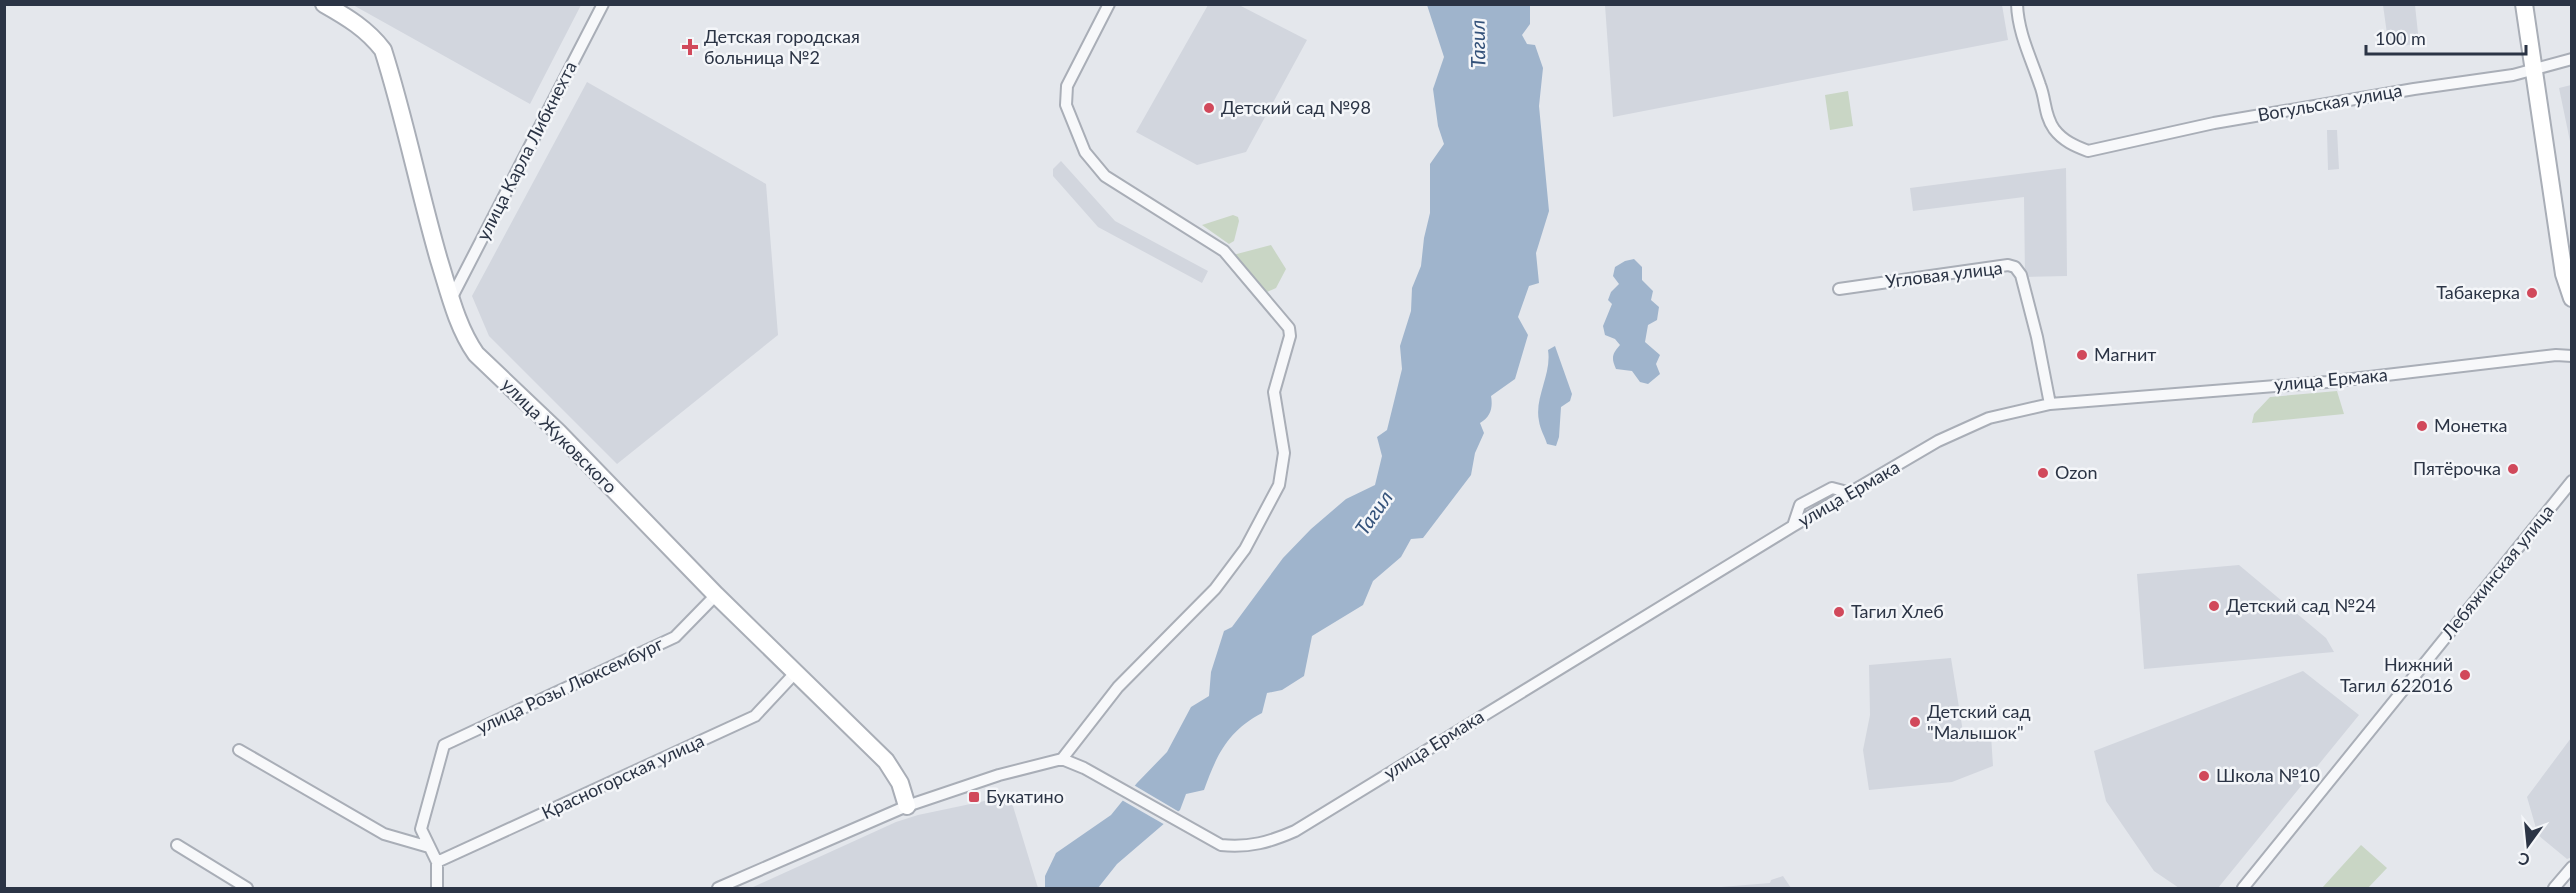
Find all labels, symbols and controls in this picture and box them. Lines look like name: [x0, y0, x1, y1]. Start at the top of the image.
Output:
scale bar: [2366, 18, 2526, 56]
water label: Тагил: [1465, 20, 1489, 68]
place label: Детская городская больница №2: [704, 25, 860, 68]
text: 100 m: [2375, 27, 2426, 49]
marker: Детская городская больница №2: [681, 38, 699, 56]
street label: улица Карла Либкнехта: [471, 57, 581, 244]
street label: Вогульская улица: [2256, 78, 2404, 126]
place label: Детский сад №98: [1221, 96, 1371, 118]
marker: Детский сад №98: [1202, 101, 1216, 115]
street label: Угловая улица: [1884, 256, 2004, 292]
place label: Табакерка: [2436, 281, 2520, 303]
marker: Табакерка: [2525, 286, 2539, 300]
place label: Магнит: [2094, 343, 2156, 365]
marker: Магнит: [2075, 348, 2089, 362]
street label: улица Ермака: [2273, 363, 2389, 395]
street label: улица Жуковского: [498, 373, 622, 497]
place label: Монетка: [2434, 414, 2508, 436]
marker: Монетка: [2415, 419, 2429, 433]
street label: улица Ермака: [1794, 455, 1903, 531]
place label: Пятёрочка: [2413, 457, 2501, 479]
place label: Ozon: [2055, 461, 2097, 483]
marker: Пятёрочка: [2506, 462, 2520, 476]
marker: Ozon: [2036, 466, 2050, 480]
water label: Тагил: [1349, 486, 1397, 539]
street label: Лебяжинская улица: [2436, 500, 2558, 643]
place label: Детский сад №24: [2226, 594, 2376, 616]
marker: Детский сад №24: [2207, 599, 2221, 613]
place label: Тагил Хлеб: [1851, 600, 1944, 622]
marker: Тагил Хлеб: [1832, 605, 1846, 619]
street label: улица Розы Люксембург: [473, 632, 667, 738]
place label: Нижний Тагил 622016: [2340, 653, 2453, 696]
marker: Нижний Тагил 622016: [2458, 668, 2472, 682]
place label: Детский сад "Малышок": [1927, 700, 2031, 743]
street label: улица Ермака: [1379, 705, 1488, 784]
marker: Детский сад "Малышок": [1908, 715, 1922, 729]
street label: Красногорская улица: [538, 729, 707, 823]
place label: Школа №10: [2216, 764, 2320, 786]
marker: Школа №10: [2197, 769, 2211, 783]
place label: Букатино: [986, 785, 1064, 807]
marker: Букатино: [967, 790, 981, 804]
north arrow: [2498, 815, 2558, 875]
text: С: [2516, 849, 2532, 871]

